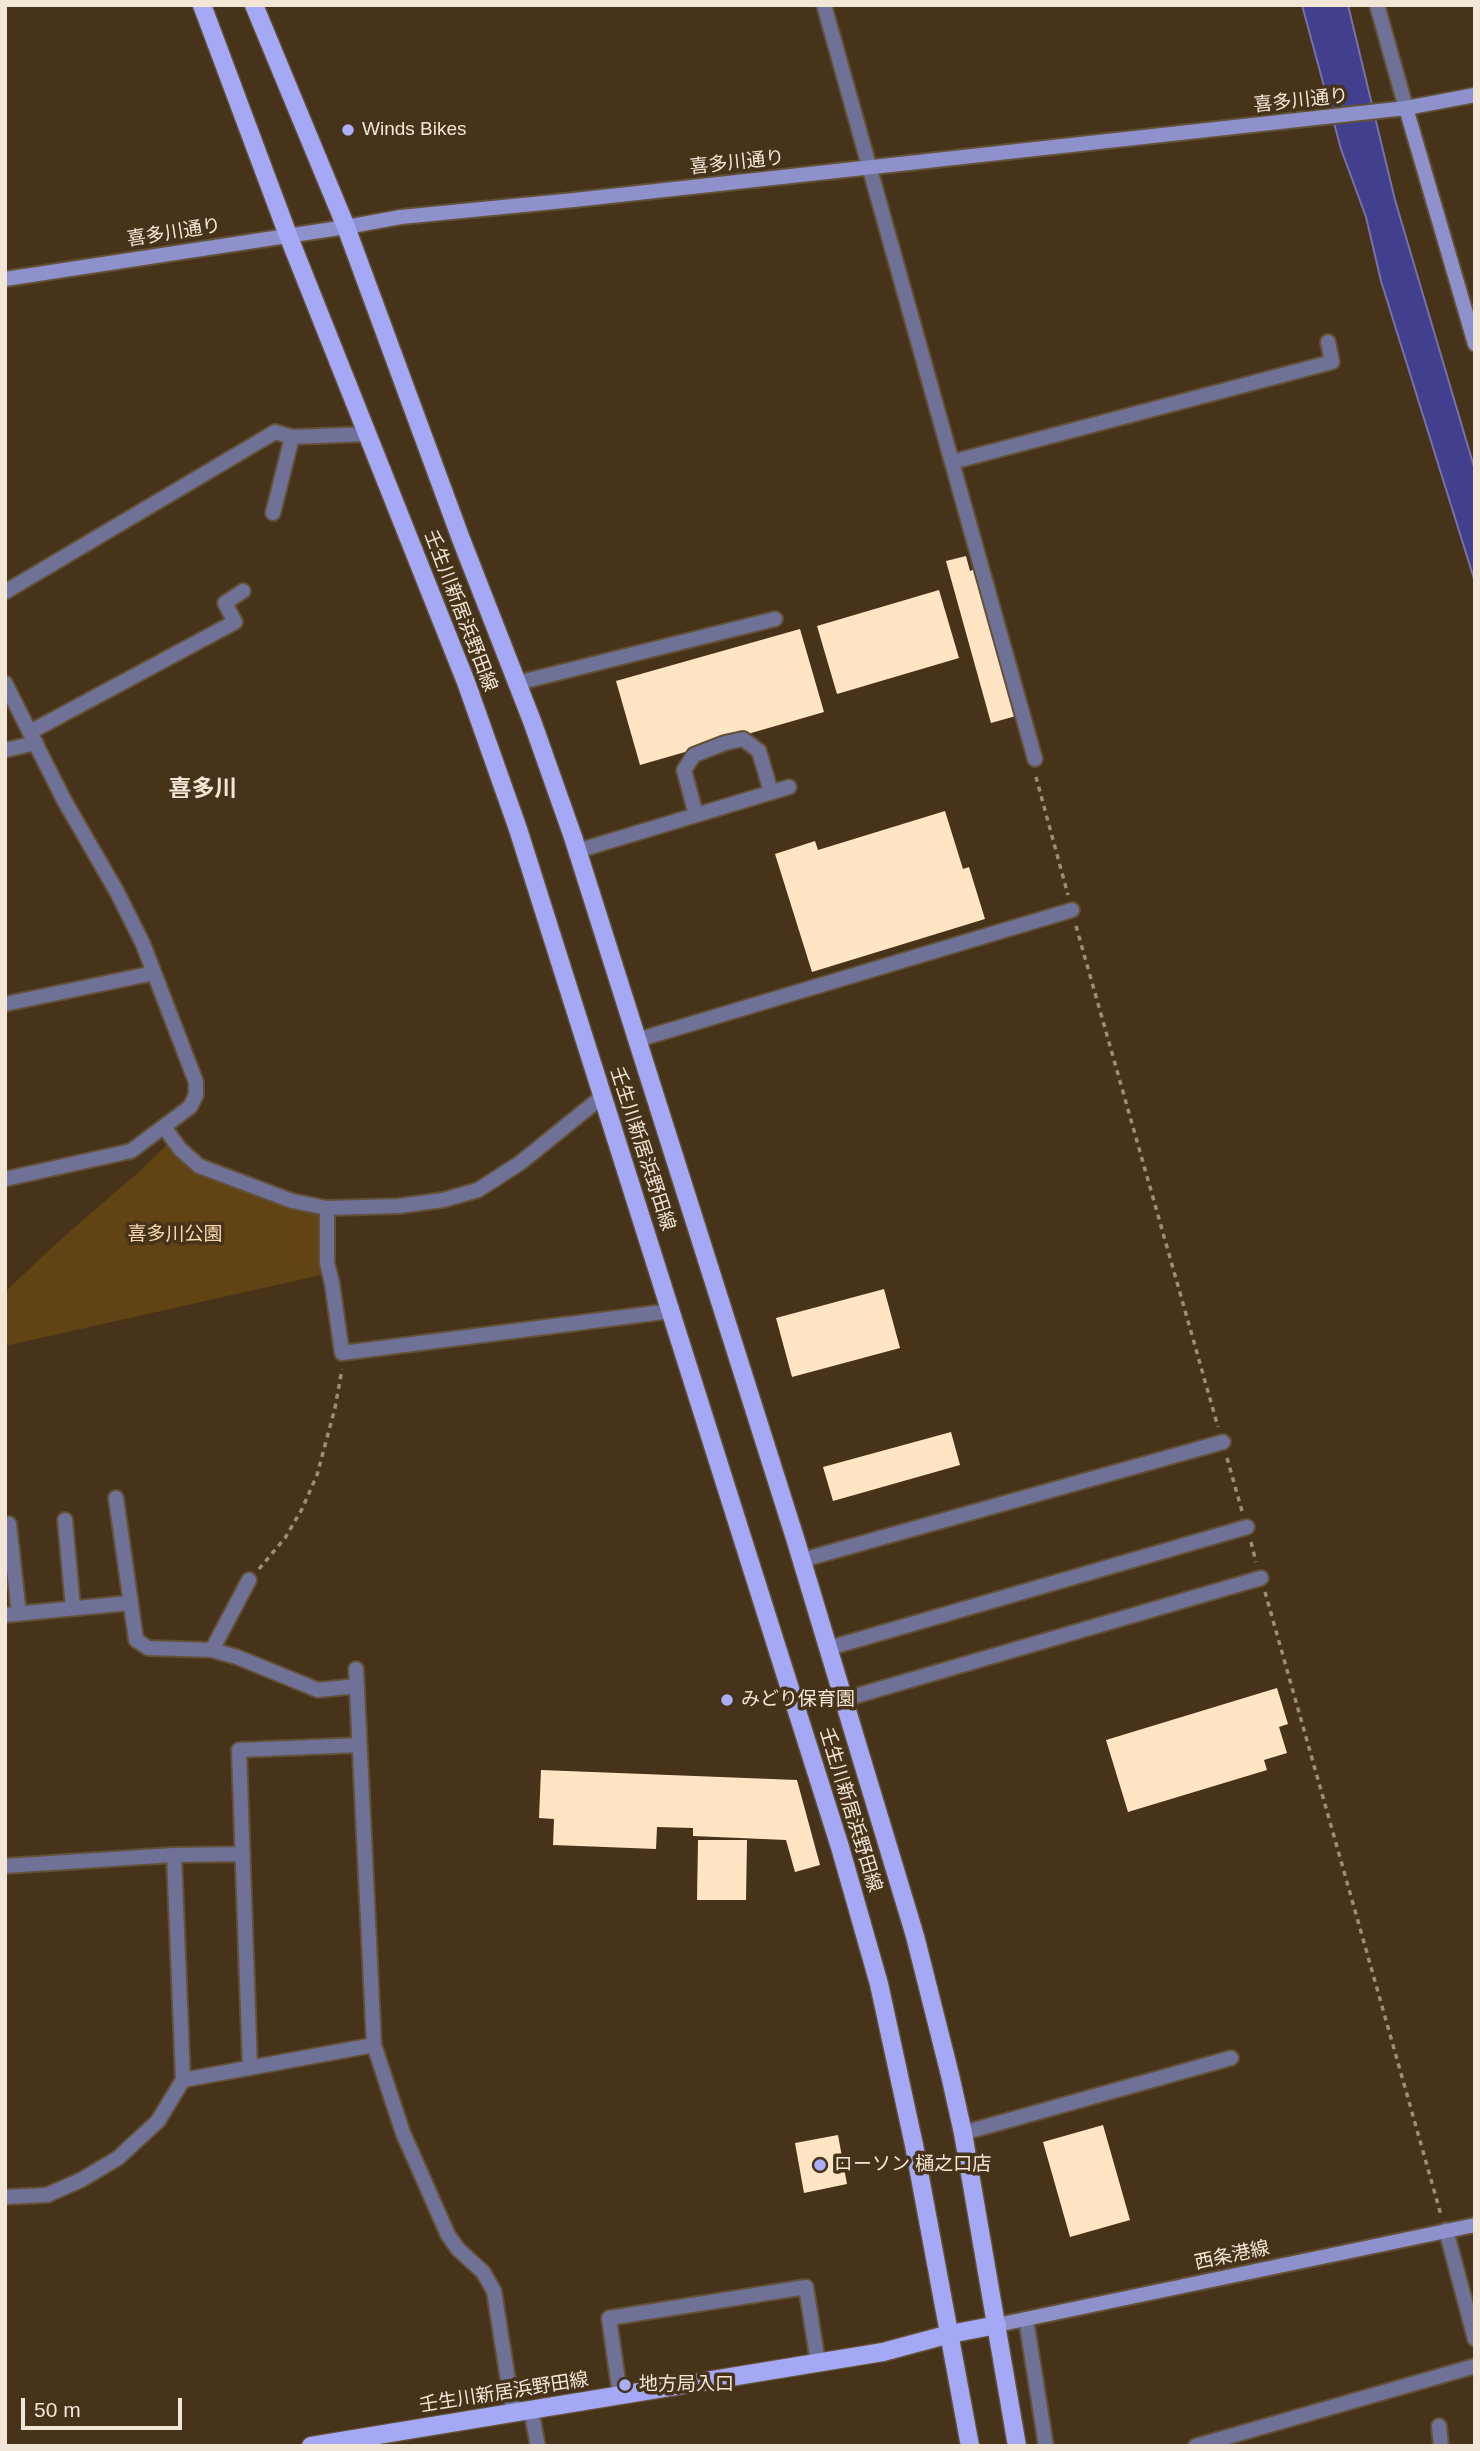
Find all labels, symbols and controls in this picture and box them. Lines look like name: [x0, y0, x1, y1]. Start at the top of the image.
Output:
street label: 喜多川通り: [1253, 85, 1349, 117]
place label: Winds Bikes: [362, 119, 467, 141]
marker: Winds Bikes: [340, 122, 356, 138]
street label: 喜多川通り: [689, 147, 785, 179]
street label: 喜多川通り: [125, 214, 223, 252]
street label: 壬生川新居浜野田線: [419, 527, 501, 695]
district label: 喜多川: [169, 776, 237, 804]
street label: 壬生川新居浜野田線: [605, 1064, 679, 1234]
park label: 喜多川公園: [128, 1224, 222, 1246]
place label: みどり保育園: [741, 1689, 855, 1711]
marker: みどり保育園: [719, 1692, 735, 1708]
street label: 壬生川新居浜野田線: [814, 1725, 886, 1895]
place label: ローソン 樋之口店: [834, 2154, 991, 2176]
marker: ローソン 樋之口店: [812, 2157, 828, 2173]
street label: 西条港線: [1192, 2237, 1272, 2275]
street label: 壬生川新居浜野田線: [418, 2368, 590, 2418]
place label: 地方局入口: [639, 2374, 734, 2396]
marker: 地方局入口: [617, 2377, 633, 2393]
scale bar: [24, 2384, 186, 2428]
text: 50 m: [34, 2398, 81, 2421]

